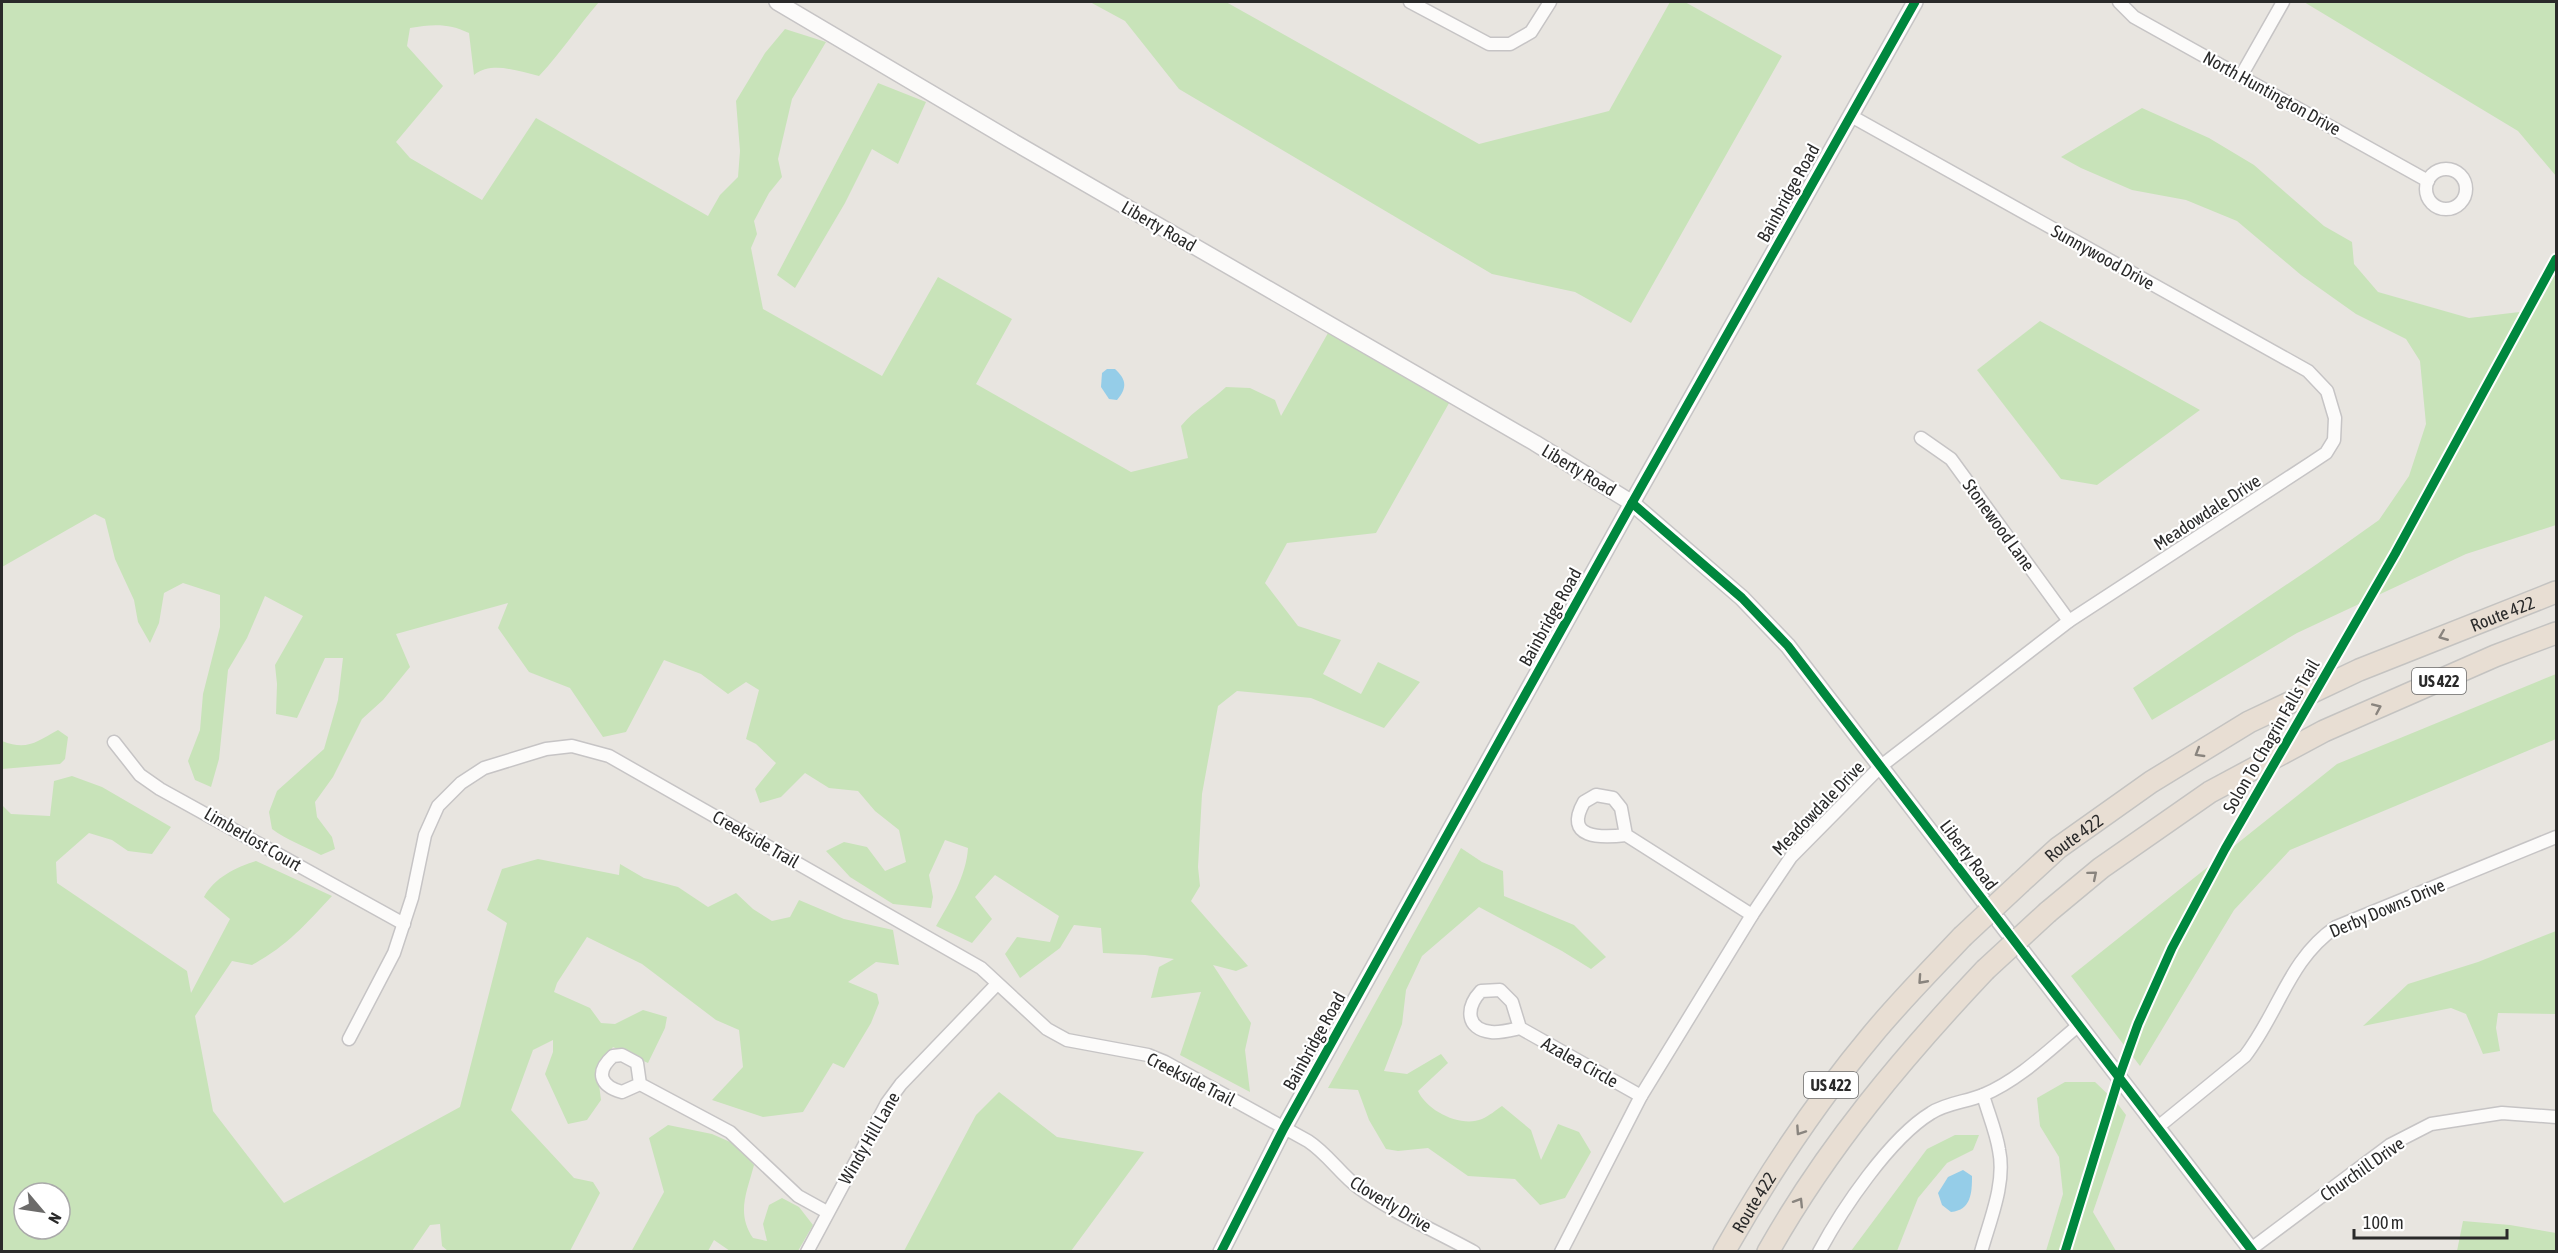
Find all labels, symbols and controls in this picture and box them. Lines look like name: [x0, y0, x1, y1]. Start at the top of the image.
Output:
street label: North Huntington Drive: [2200, 47, 2344, 139]
street label: Bainbridge Road: [1752, 140, 1824, 246]
street label: Liberty Road: [1118, 196, 1200, 256]
street label: Sunnywood Drive: [2048, 220, 2158, 294]
street label: Liberty Road: [1538, 440, 1620, 500]
street label: Meadowdale Drive: [2150, 470, 2264, 554]
street label: Stonewood Lane: [1959, 475, 2039, 575]
street label: Bainbridge Road: [1514, 564, 1586, 670]
street label: Route 422: [2467, 591, 2537, 635]
one-way arrow: [2439, 629, 2449, 642]
street label: Solon To Chagrin Falls Trail: [2218, 655, 2324, 817]
road number: US 422: [2412, 668, 2466, 694]
one-way arrow: [2371, 703, 2382, 715]
one-way arrow: [2195, 745, 2205, 757]
street label: Meadowdale Drive: [1768, 756, 1868, 860]
street label: Limberlost Court: [201, 803, 305, 875]
street label: Creekside Trail: [709, 806, 803, 872]
street label: Route 422: [2040, 809, 2107, 866]
street label: Liberty Road: [1936, 816, 2002, 894]
one-way arrow: [2086, 871, 2097, 882]
street label: Derby Downs Drive: [2326, 874, 2448, 942]
one-way arrow: [1918, 973, 1929, 984]
street label: Bainbridge Road: [1278, 988, 1350, 1094]
street label: Azalea Circle: [1538, 1032, 1622, 1092]
street label: Creekside Trail: [1143, 1048, 1239, 1110]
road number: US 422: [1804, 1072, 1858, 1098]
street label: Windy Hill Lane: [834, 1088, 904, 1188]
one-way arrow: [1795, 1125, 1807, 1135]
street label: Churchill Drive: [2316, 1132, 2408, 1206]
street label: Route 422: [1727, 1168, 1780, 1236]
street label: Cloverly Drive: [1347, 1172, 1435, 1236]
north arrow: [12, 1181, 72, 1241]
one-way arrow: [1791, 1198, 1803, 1208]
scale bar: [2354, 1202, 2507, 1240]
text: N: [45, 1210, 65, 1227]
text: 100 m: [2363, 1212, 2404, 1233]

